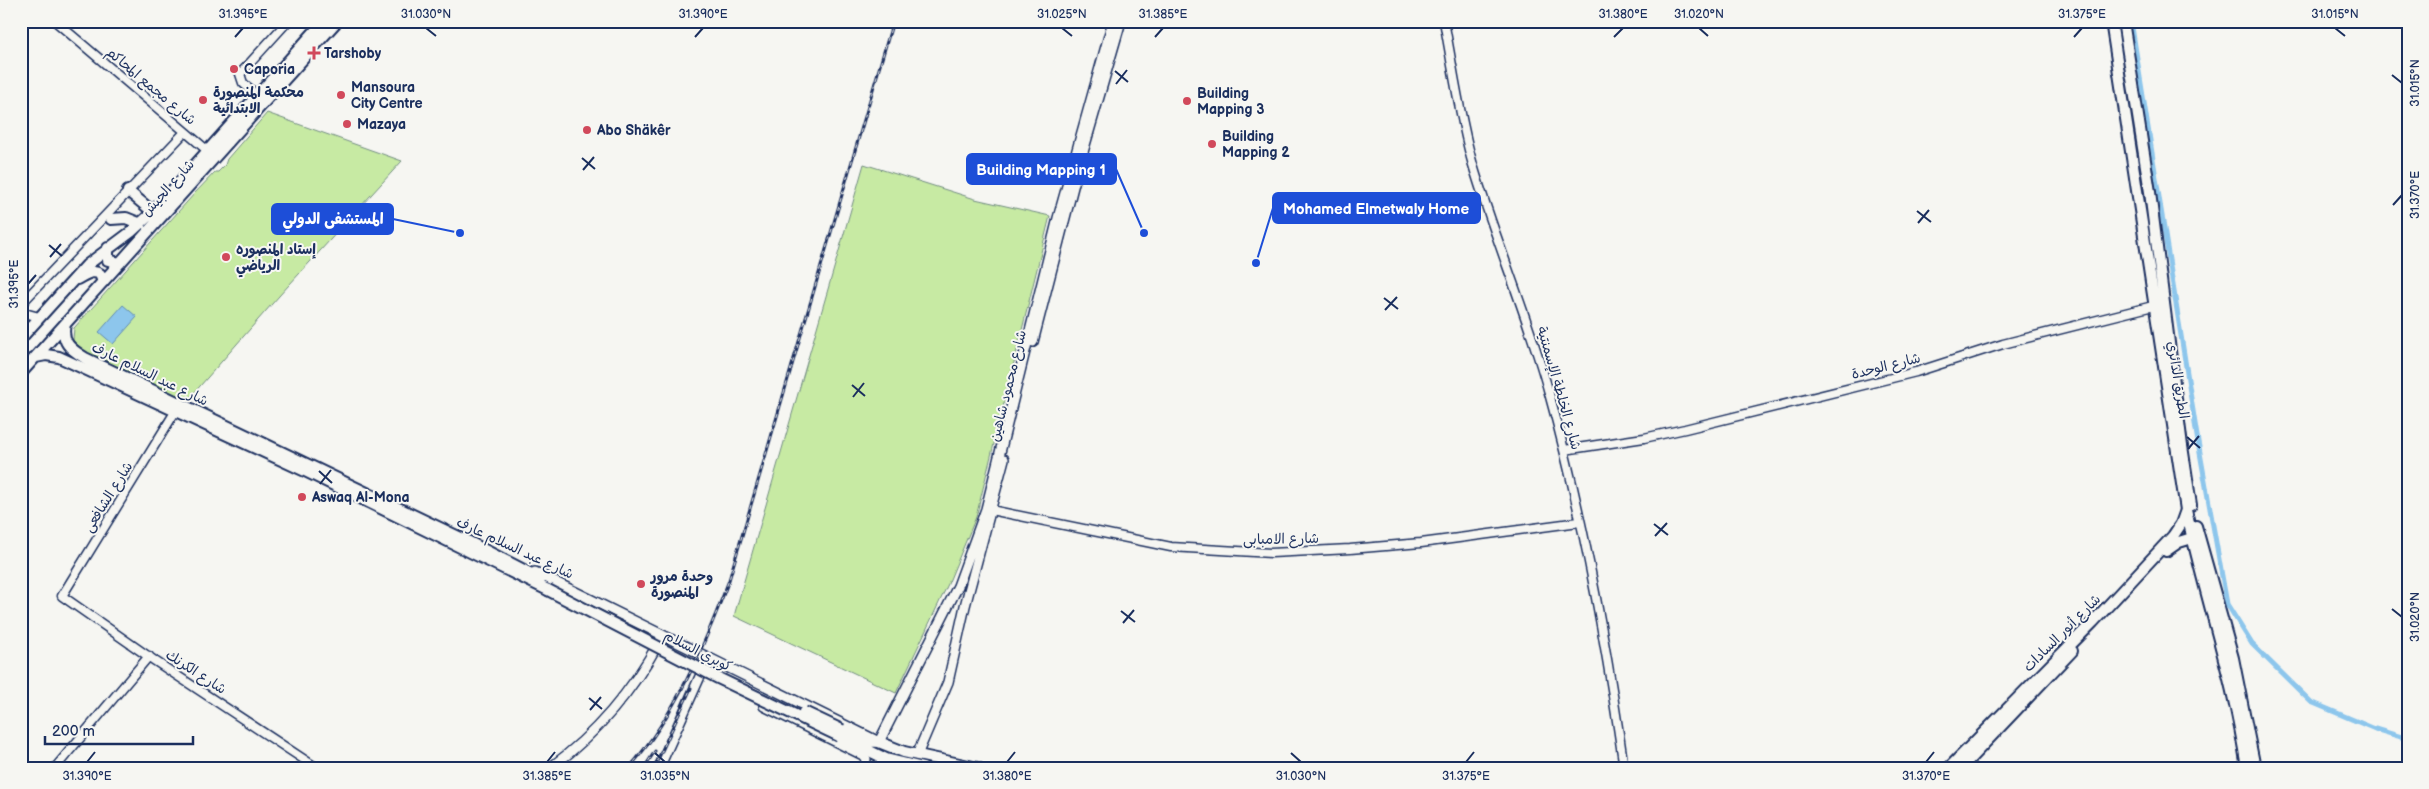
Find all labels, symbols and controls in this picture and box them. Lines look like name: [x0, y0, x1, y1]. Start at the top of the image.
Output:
text: 31.395°E: [219, 7, 268, 22]
text: 31.030°N: [401, 7, 451, 22]
text: 31.390°E: [678, 7, 728, 22]
text: 31.025°N: [1037, 7, 1087, 22]
text: 31.385°E: [1139, 7, 1188, 22]
text: 31.380°E: [1598, 7, 1648, 22]
text: 31.020°N: [1674, 7, 1724, 22]
text: 31.375°E: [2058, 7, 2106, 22]
text: 31.015°N: [2311, 7, 2359, 22]
street label: شارع مجمع المحاكم: [101, 43, 199, 130]
place label: Tarshoby: [324, 45, 382, 62]
marker: Tarshoby: [308, 47, 320, 59]
text: 31.015°N: [2408, 59, 2423, 107]
place label: Caporia: [244, 61, 295, 78]
marker: Caporia: [228, 63, 240, 75]
place label: Mansoura City Centre: [351, 79, 423, 112]
place label: محكمة المنصورة الابتدائية: [213, 84, 304, 117]
place label: Building Mapping 3: [1197, 85, 1264, 118]
marker: Mansoura City Centre: [335, 89, 347, 101]
marker: محكمة المنصورة الابتدائية: [197, 94, 209, 106]
marker: Building Mapping 3: [1181, 95, 1193, 107]
place label: Mazaya: [357, 116, 406, 133]
marker: Mazaya: [341, 118, 353, 130]
place label: Abo Shäkêr: [596, 122, 671, 139]
marker: Abo Shäkêr: [581, 124, 593, 136]
place label: Building Mapping 2: [1222, 128, 1290, 161]
marker: Building Mapping 2: [1206, 138, 1218, 150]
callout: Building Mapping 1: [967, 154, 1116, 184]
street label: شارع الجيش: [138, 156, 199, 221]
text: Building Mapping 1: [976, 161, 1106, 180]
text: 31.370°E: [2408, 171, 2423, 219]
callout: Mohamed Elmetwaly Home: [1273, 193, 1480, 223]
text: Mohamed Elmetwaly Home: [1283, 200, 1469, 219]
callout: المستشفى الدولي: [272, 204, 393, 234]
text: المستشفى الدولي: [282, 210, 384, 233]
place label: إستاد المنصوره الرياضي: [236, 241, 316, 278]
marker: إستاد المنصوره الرياضي: [220, 251, 232, 263]
text: 31.395°E: [7, 259, 22, 308]
street label: شارع الخلطة الإسمنتية: [1532, 324, 1585, 452]
street label: شارع محمود شاهين: [986, 328, 1031, 444]
street label: شارع عبد السلام عارف: [88, 338, 211, 411]
street label: الطريق الدائري: [2162, 340, 2193, 420]
street label: شارع الوحدة: [1850, 349, 1923, 384]
street label: شارع الشافعى: [80, 459, 137, 536]
place label: Aswaq Al-Mona: [311, 489, 410, 506]
marker: Aswaq Al-Mona: [296, 491, 308, 503]
street label: شارع عبد السلام عارف: [453, 513, 576, 584]
street label: شارع الامبابى: [1243, 530, 1319, 549]
place label: وحدة مرور المنصورة: [649, 568, 713, 602]
marker: وحدة مرور المنصورة: [635, 578, 647, 590]
street label: شارع أنور السادات: [2020, 591, 2105, 676]
text: 31.020°N: [2408, 592, 2423, 642]
street label: كوبري السلام: [660, 627, 735, 677]
street label: شارع الكرنك: [162, 646, 229, 699]
scale bar: [45, 714, 192, 746]
text: 200 m: [52, 722, 95, 741]
text: 31.390°E: [62, 769, 112, 784]
text: 31.385°E: [523, 769, 572, 784]
text: 31.035°N: [640, 769, 690, 784]
text: 31.380°E: [982, 769, 1032, 784]
text: 31.030°N: [1276, 769, 1326, 784]
text: 31.375°E: [1442, 769, 1490, 784]
text: 31.370°E: [1902, 769, 1950, 784]

